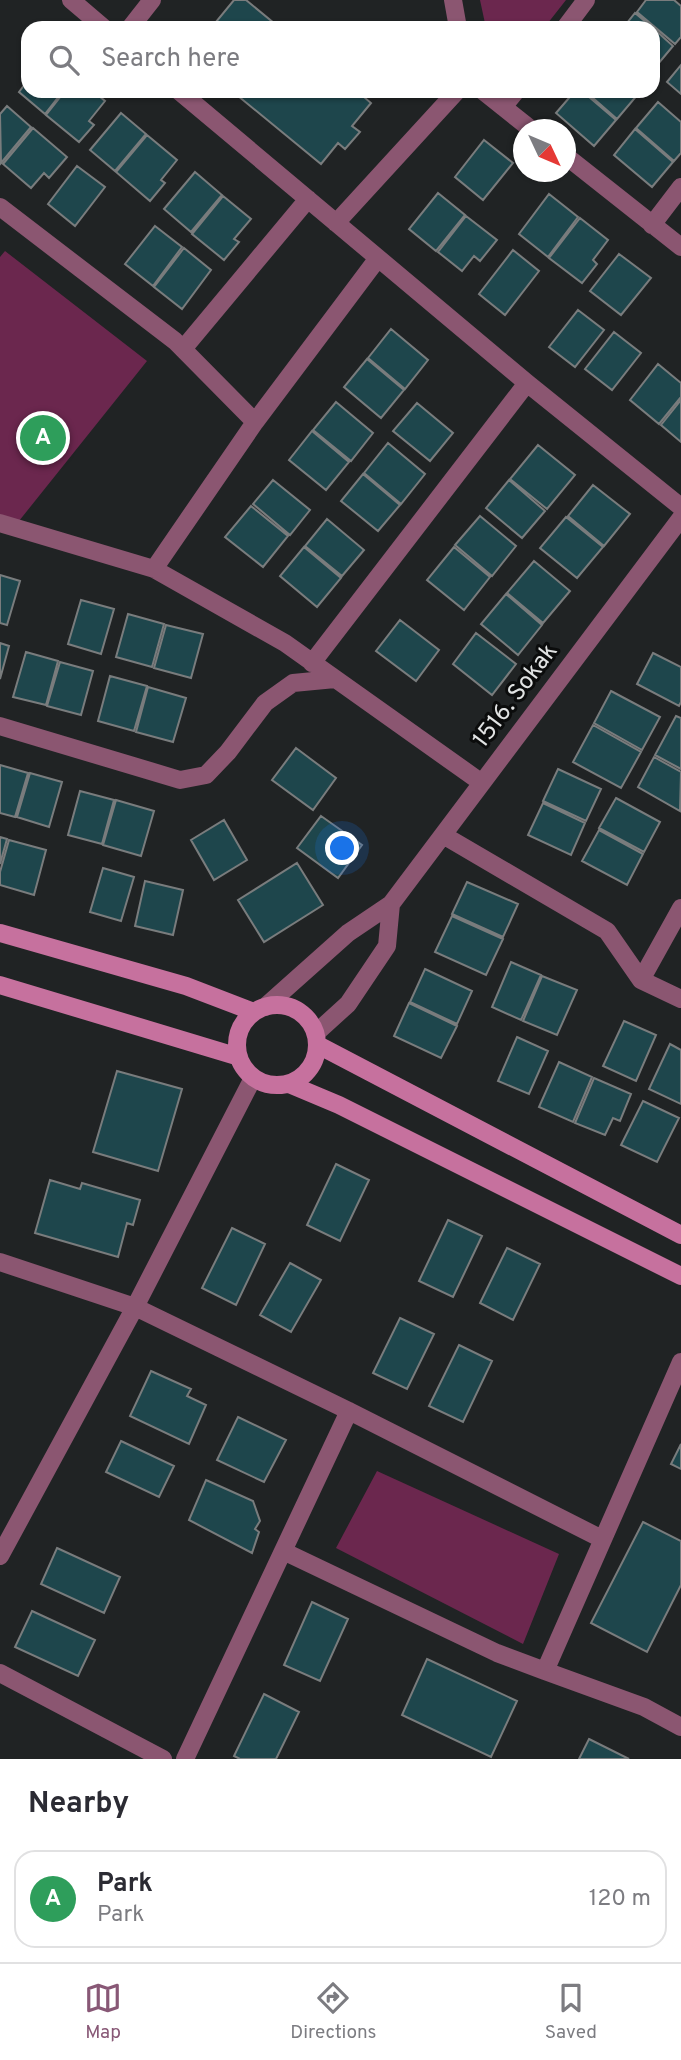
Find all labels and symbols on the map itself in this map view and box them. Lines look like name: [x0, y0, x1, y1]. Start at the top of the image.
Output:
north arrow: [513, 119, 576, 182]
pin: A: [20, 412, 66, 464]
street label: 1516. Sokak: [467, 638, 565, 754]
your location: [325, 831, 359, 865]

